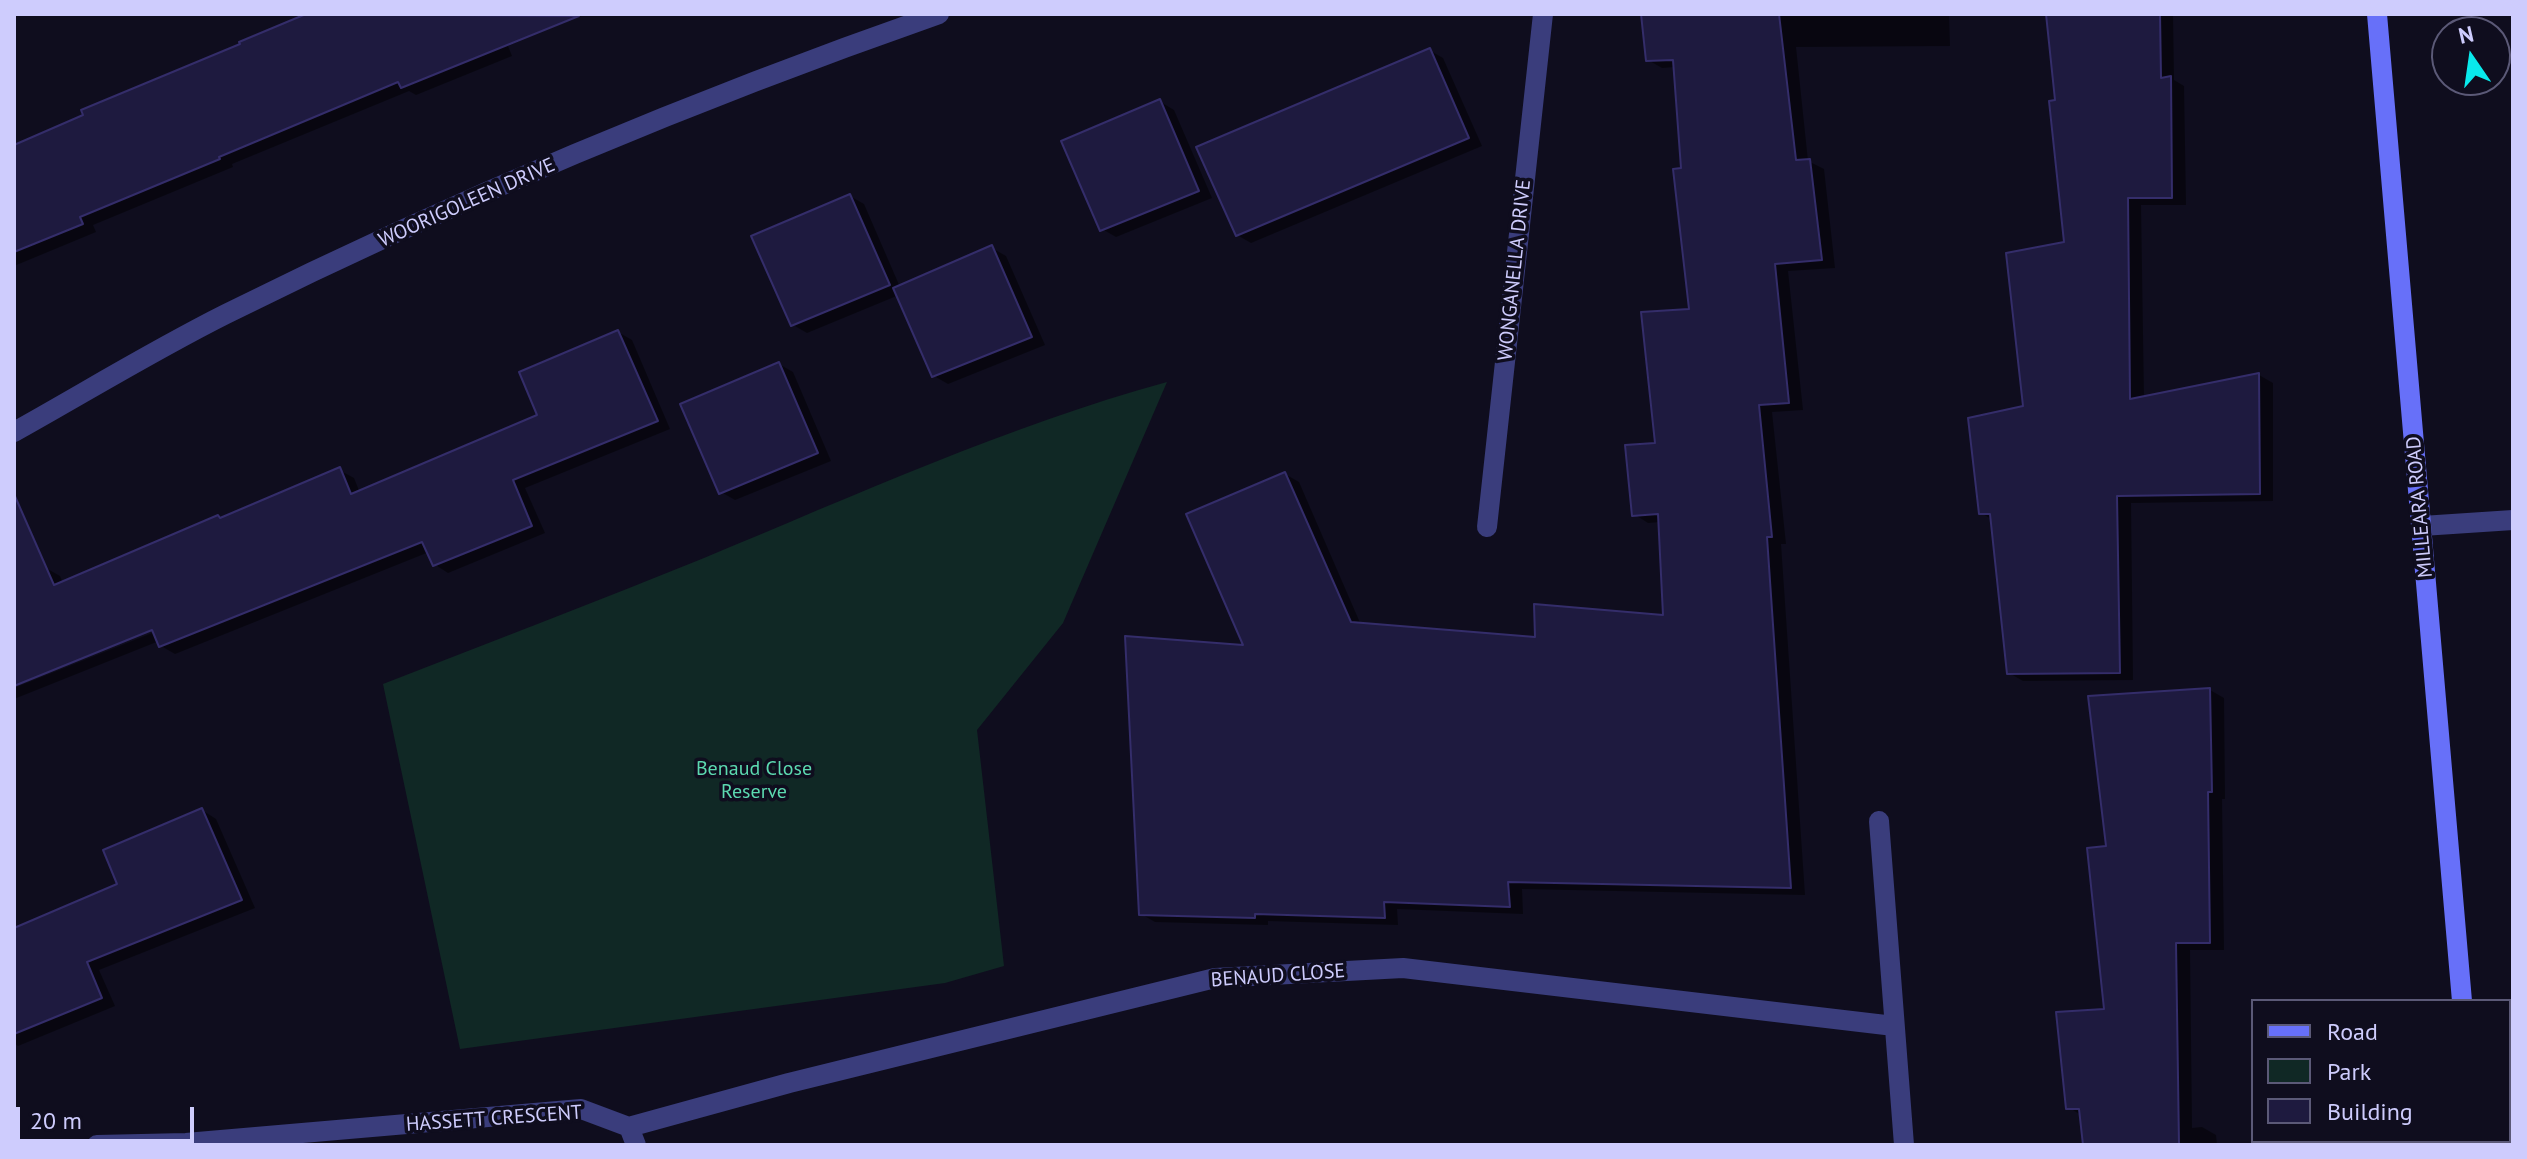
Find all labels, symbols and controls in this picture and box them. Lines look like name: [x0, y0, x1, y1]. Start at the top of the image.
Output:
north arrow: [2431, 16, 2511, 96]
text: N: [2456, 19, 2476, 50]
street label: WOORIGOLEEN DRIVE: [375, 153, 559, 253]
street label: WONGANELLA DRIVE: [1494, 178, 1536, 362]
street label: MILLEARA ROAD: [2402, 435, 2438, 579]
park label: Benaud Close Reserve: [696, 757, 812, 804]
street label: BENAUD CLOSE: [1210, 959, 1346, 993]
legend: [2251, 999, 2511, 1143]
text: Road: [2327, 1016, 2378, 1047]
text: Park: [2327, 1056, 2371, 1087]
scale bar: [20, 1091, 198, 1141]
text: Building: [2327, 1096, 2413, 1127]
street label: HASSETT CRESCENT: [405, 1101, 583, 1137]
text: 20 m: [30, 1105, 82, 1136]

